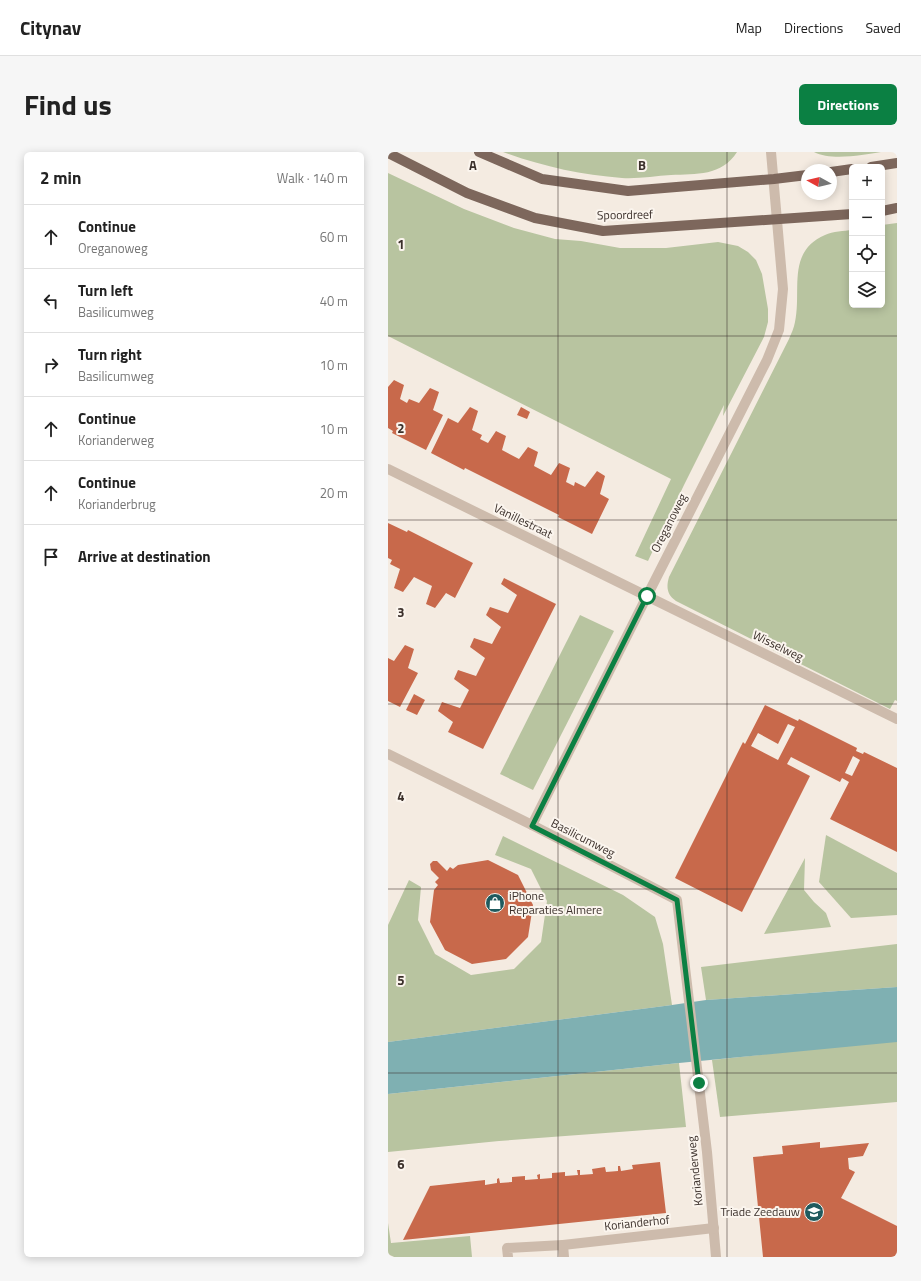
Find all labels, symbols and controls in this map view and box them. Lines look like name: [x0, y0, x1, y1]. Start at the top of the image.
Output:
text: Citynav: [20, 13, 81, 42]
text: Map: [736, 17, 762, 38]
text: Directions: [784, 17, 843, 38]
text: Saved: [865, 17, 901, 38]
text: Find us: [24, 83, 112, 126]
button: Directions: [799, 84, 897, 125]
text: A: [469, 155, 477, 175]
text: B: [638, 155, 646, 175]
north arrow: [801, 164, 837, 200]
map controls: [849, 164, 885, 308]
button: +: [849, 164, 885, 200]
text: 2 min: [40, 165, 81, 191]
text: Walk · 140 m: [277, 168, 348, 188]
button: −: [849, 200, 885, 236]
street label: Spoordreef: [597, 205, 653, 224]
text: Continue: [78, 215, 136, 238]
icon: ahead: [40, 226, 62, 248]
text: 60 m: [320, 227, 348, 247]
text: 1: [397, 234, 405, 254]
button: locate: [849, 236, 885, 272]
text: Oreganoweg: [78, 238, 148, 258]
button: layers: [849, 272, 885, 308]
text: Turn left: [78, 279, 133, 302]
icon: left: [40, 290, 62, 312]
text: 40 m: [320, 291, 348, 311]
text: Basilicumweg: [78, 302, 154, 322]
text: Turn right: [78, 343, 142, 366]
icon: right: [40, 354, 62, 376]
text: 10 m: [320, 355, 348, 375]
text: Basilicumweg: [78, 366, 154, 386]
text: Continue: [78, 407, 136, 430]
icon: ahead: [40, 418, 62, 440]
text: 2: [397, 418, 405, 438]
text: 10 m: [320, 419, 348, 439]
text: Korianderweg: [78, 430, 154, 450]
text: Continue: [78, 471, 136, 494]
icon: ahead: [40, 482, 62, 504]
text: 20 m: [320, 483, 348, 503]
street label: Oreganoweg: [646, 490, 692, 556]
text: Korianderbrug: [78, 494, 156, 514]
street label: Vanillestraat: [491, 498, 557, 543]
text: Arrive at destination: [78, 545, 211, 568]
icon: arrive: [40, 546, 62, 568]
route start: [638, 587, 656, 605]
text: 3: [397, 602, 405, 622]
street label: Wisselweg: [750, 625, 807, 666]
text: 4: [397, 786, 405, 806]
street label: Basilicumweg: [548, 813, 619, 862]
place label: iPhone Reparaties Almere: [509, 886, 602, 919]
shop icon: iPhone Reparaties Almere: [484, 892, 506, 914]
text: 5: [397, 970, 405, 990]
route end: [690, 1074, 708, 1092]
street label: Korianderweg: [681, 1135, 708, 1207]
text: 6: [397, 1154, 405, 1174]
school or university icon: Triade Zeedauw: [803, 1201, 825, 1223]
place label: Triade Zeedauw: [721, 1202, 800, 1221]
street label: Korianderhof: [603, 1210, 671, 1235]

